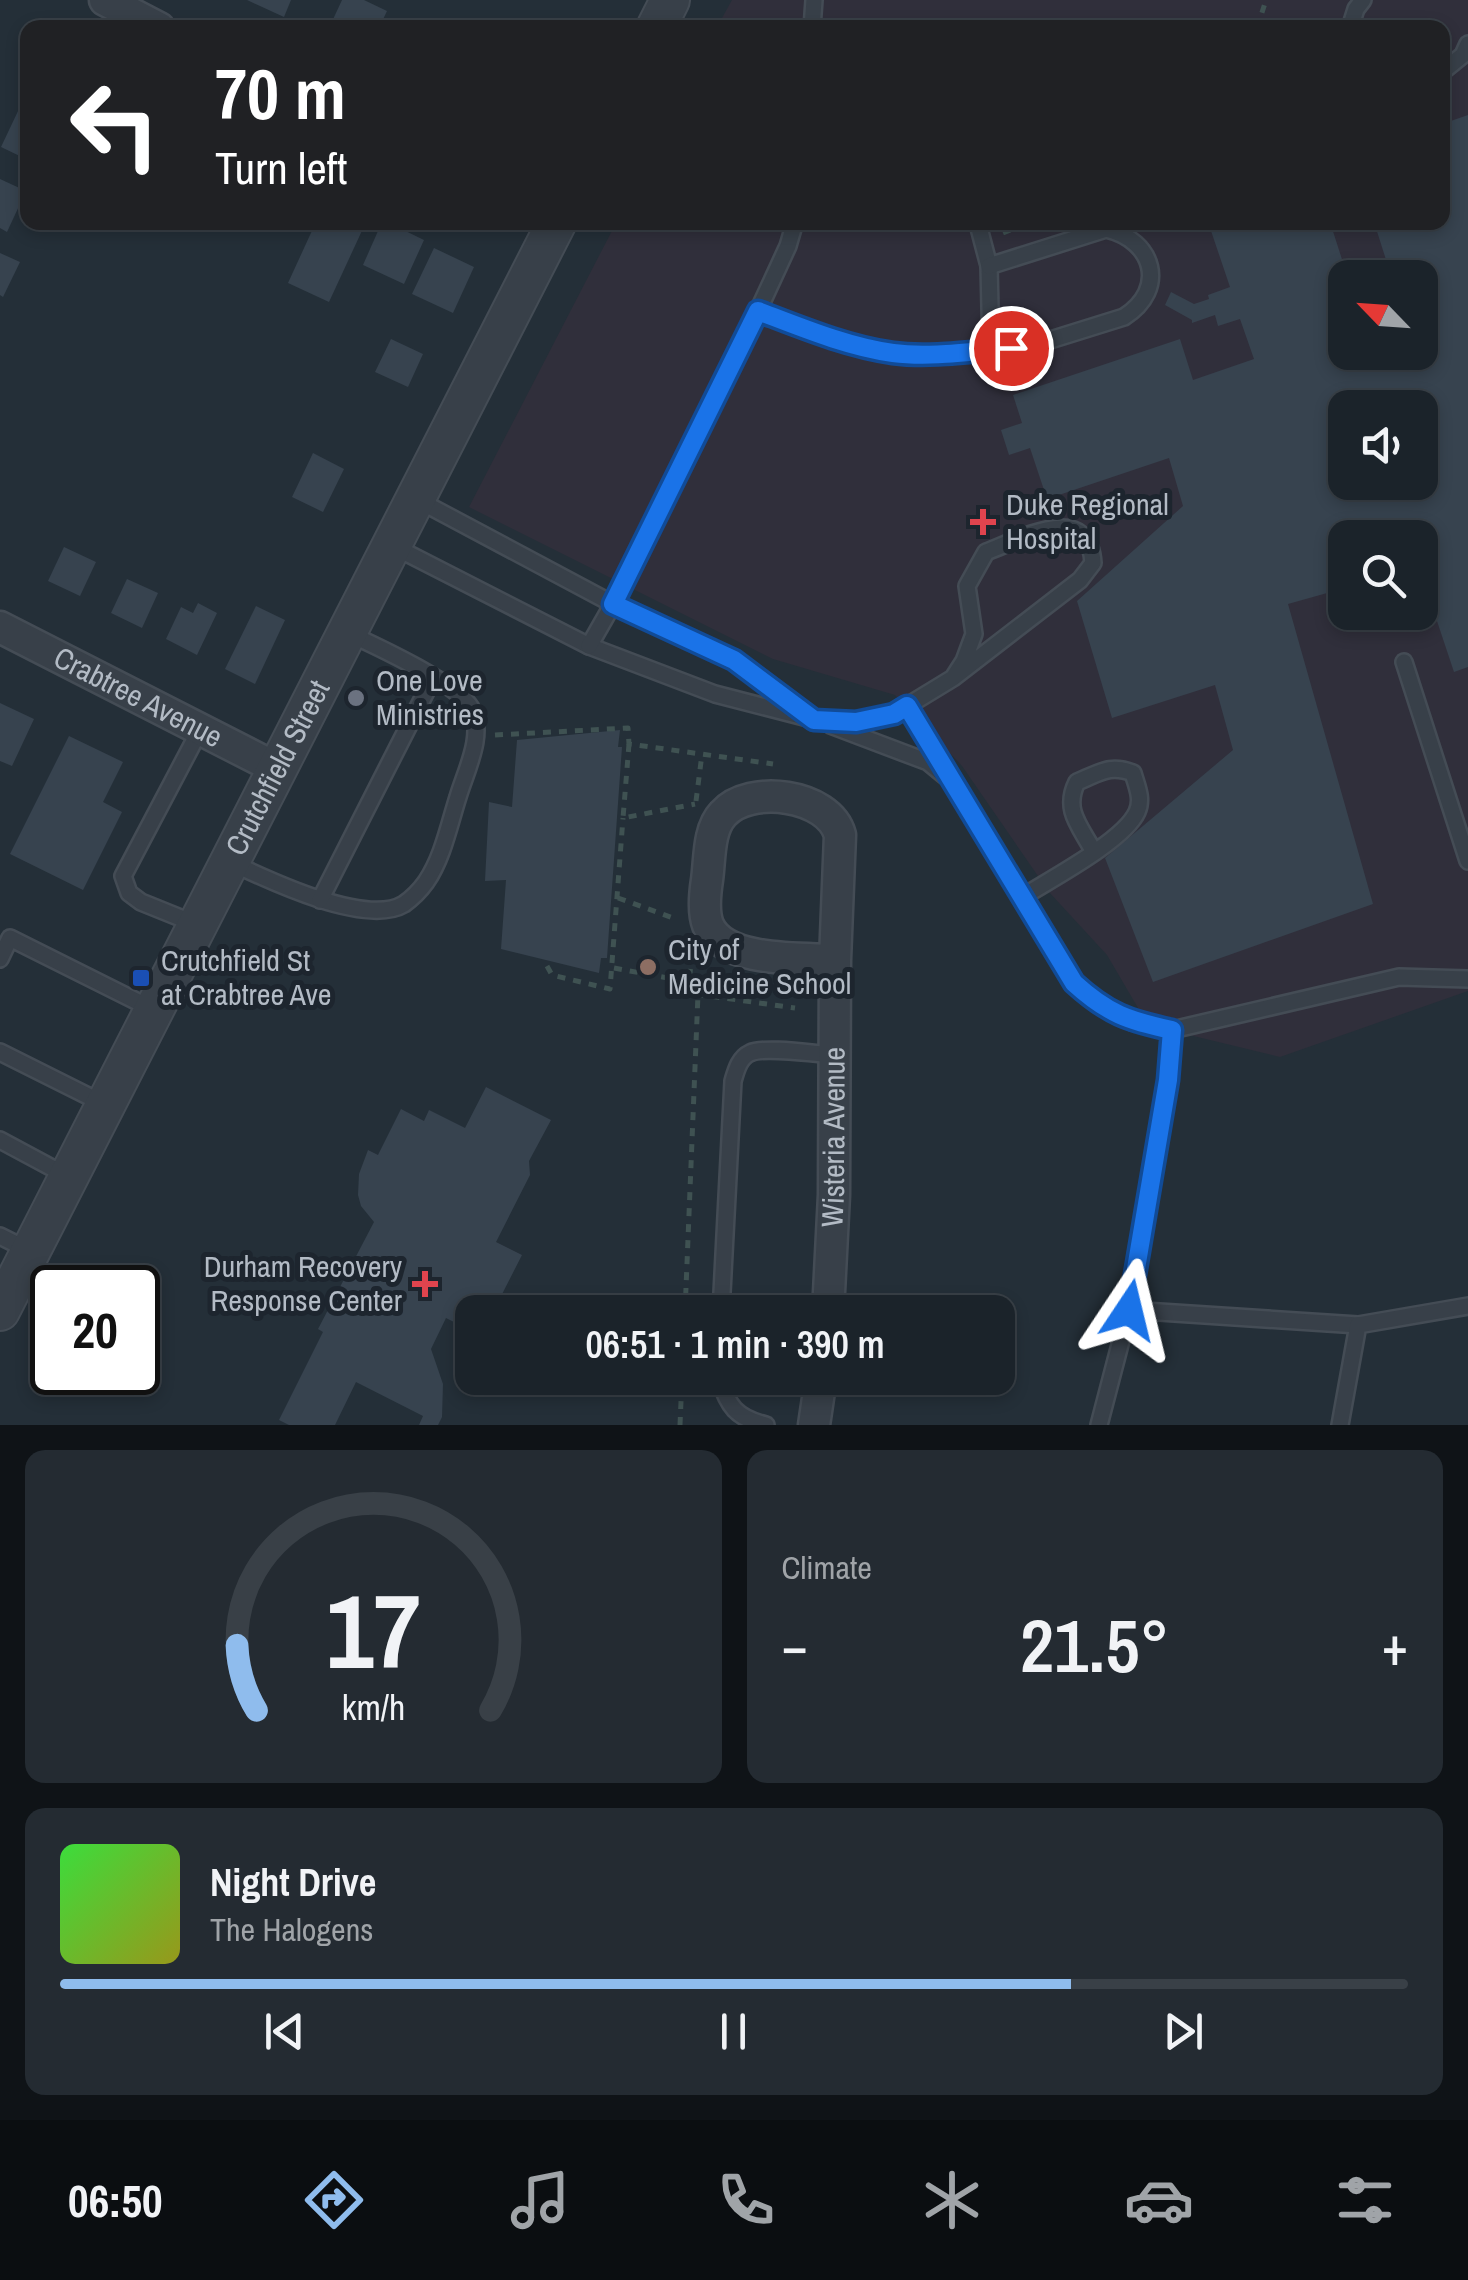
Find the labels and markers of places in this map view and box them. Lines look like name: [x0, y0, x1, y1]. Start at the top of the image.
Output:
pin: [969, 306, 1054, 391]
place label: Duke Regional Hospital: [1006, 484, 1169, 558]
marker: Duke Regional Hospital: [970, 509, 996, 535]
place label: One Love Ministries: [376, 660, 484, 734]
marker: One Love Ministries: [345, 687, 367, 709]
place label: City of Medicine School: [668, 929, 851, 1003]
place label: Crutchfield St at Crabtree Ave: [161, 940, 332, 1014]
marker: City of Medicine School: [637, 956, 659, 978]
marker: Crutchfield St at Crabtree Ave: [130, 967, 152, 989]
place label: Durham Recovery Response Center: [204, 1246, 403, 1320]
marker: Durham Recovery Response Center: [412, 1271, 438, 1297]

